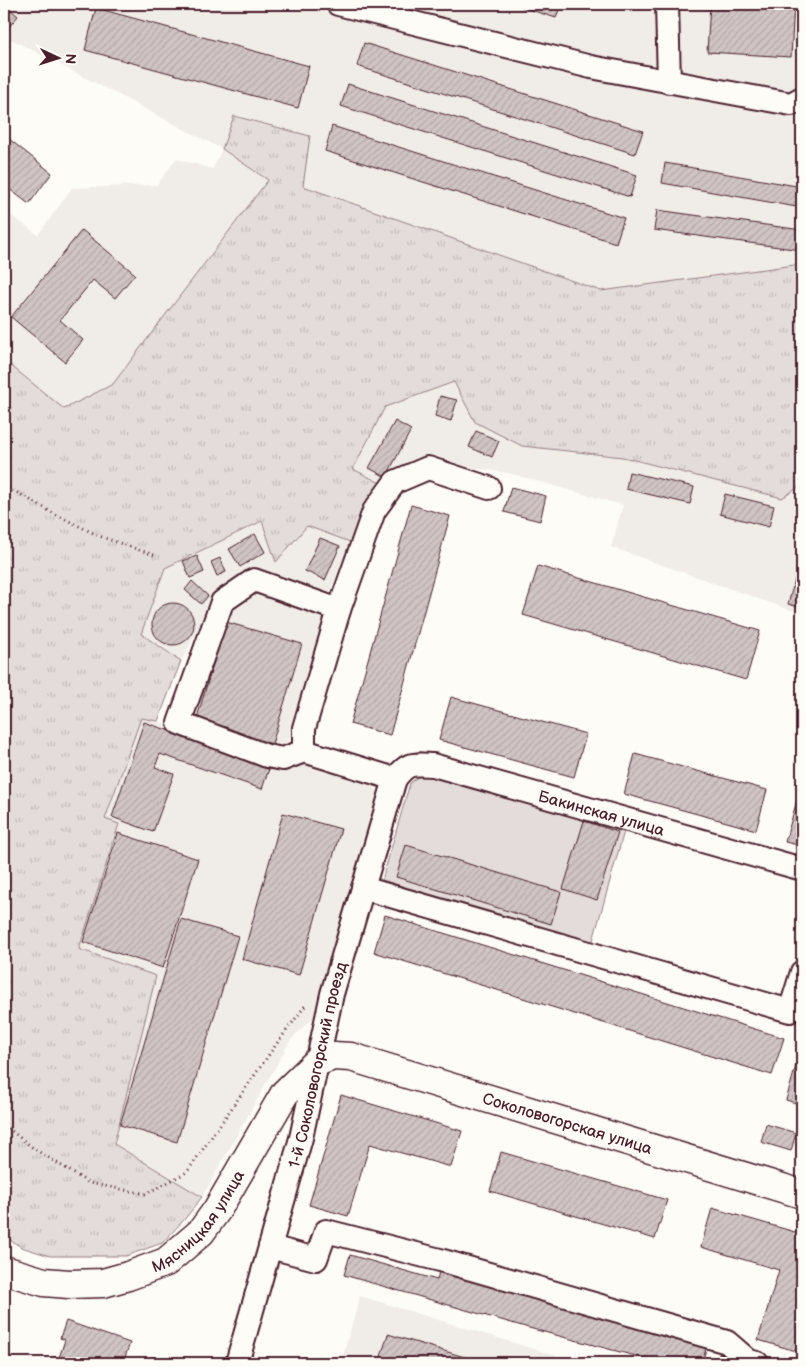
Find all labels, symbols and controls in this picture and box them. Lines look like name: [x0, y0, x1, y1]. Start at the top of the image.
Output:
north arrow: [32, 32, 82, 82]
text: N: [62, 53, 79, 65]
street label: Бакинская улица: [536, 787, 667, 841]
street label: 1-й Соколовогорский проезд: [285, 960, 352, 1170]
street label: Соколовогорская улица: [480, 1090, 655, 1159]
street label: Мясницкая улица: [149, 1167, 249, 1277]

